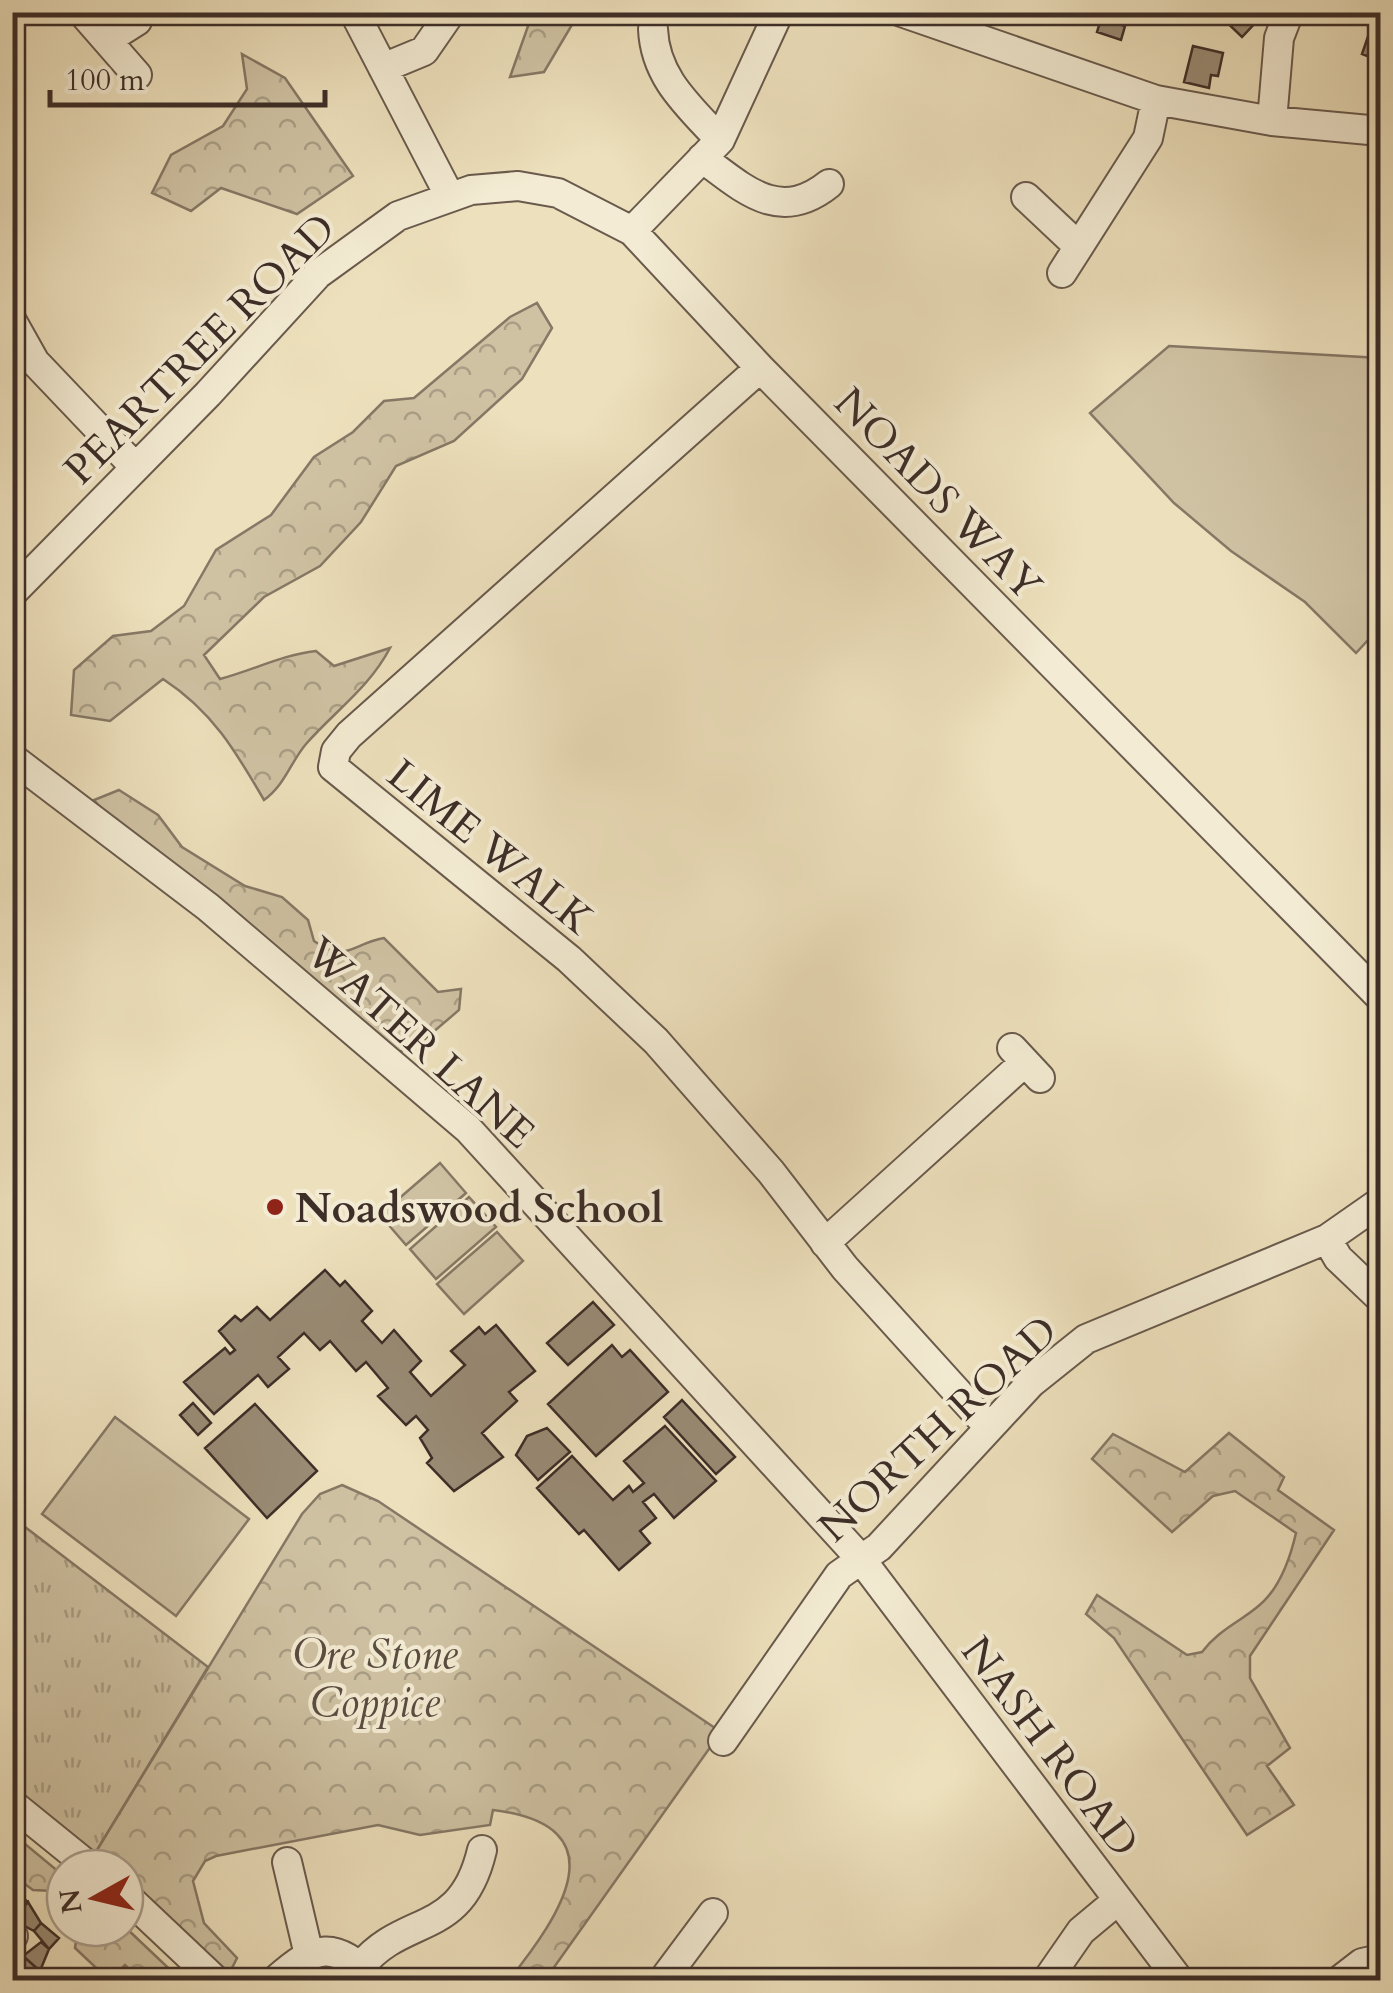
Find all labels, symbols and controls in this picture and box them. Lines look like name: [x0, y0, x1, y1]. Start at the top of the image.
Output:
scale bar: [50, 45, 325, 107]
text: 100 m: [65, 60, 145, 101]
street label: PEARTREE ROAD: [52, 201, 348, 497]
street label: NOADS WAY: [822, 375, 1055, 614]
street label: LIME WALK: [375, 747, 605, 948]
street label: WATER LANE: [292, 924, 547, 1161]
place label: Noadswood School: [295, 1180, 663, 1237]
marker: Noadswood School: [264, 1196, 286, 1218]
street label: NORTH ROAD: [806, 1303, 1070, 1555]
street label: NASH ROAD: [948, 1625, 1152, 1869]
park label: Ore Stone Coppice: [292, 1626, 459, 1731]
north arrow: [45, 1848, 145, 1948]
text: N: [51, 1887, 92, 1916]

